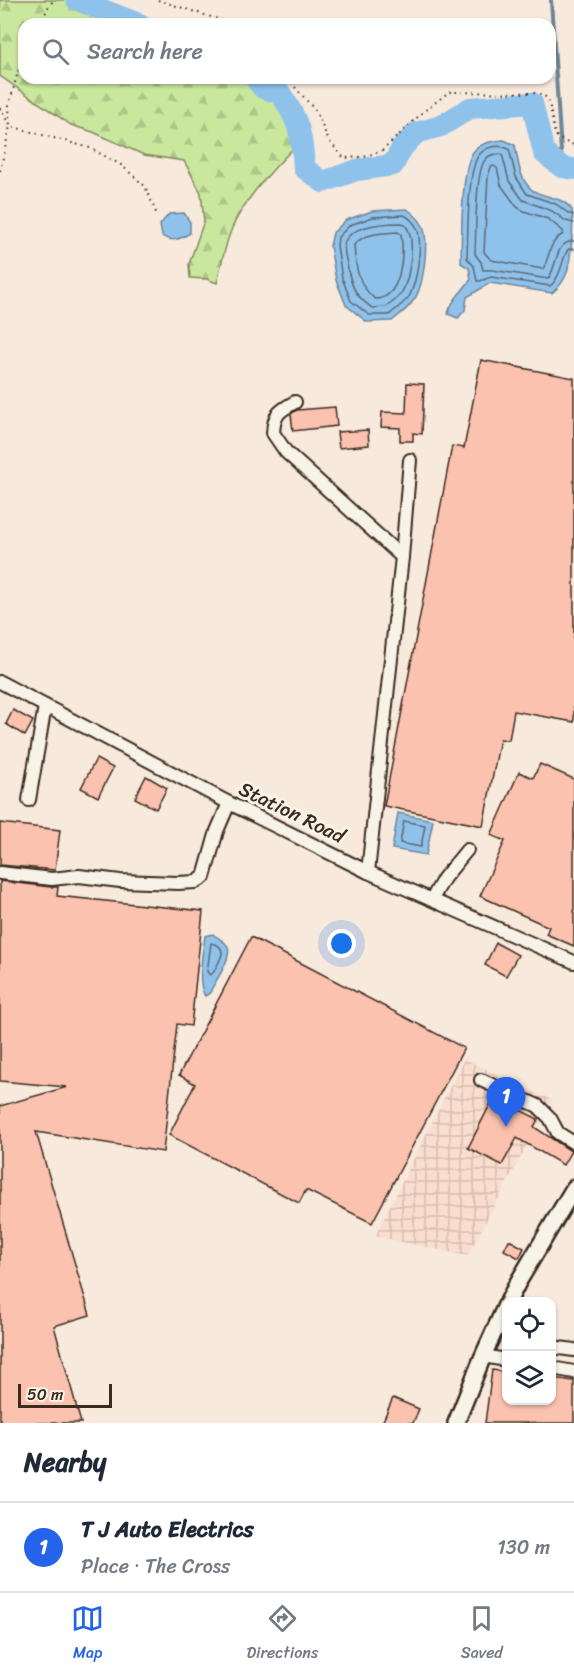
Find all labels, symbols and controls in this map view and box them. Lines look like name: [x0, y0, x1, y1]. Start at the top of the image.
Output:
search box: [18, 18, 556, 84]
text: Search here: [87, 32, 203, 71]
icon: search: [39, 35, 72, 68]
street label: Station Road: [233, 772, 352, 854]
your location: [327, 929, 356, 958]
pin: 1: [486, 1078, 526, 1127]
map controls: [502, 1297, 556, 1405]
button: locate: [502, 1297, 556, 1351]
button: layers: [502, 1351, 556, 1405]
text: 50 m: [27, 1380, 63, 1409]
scale bar: [18, 1381, 112, 1408]
text: Nearby: [24, 1439, 106, 1485]
text: T J Auto Electrics: [81, 1510, 254, 1549]
text: 1: [39, 1530, 48, 1565]
text: 130 m: [497, 1530, 550, 1565]
text: Place · The Cross: [81, 1549, 230, 1584]
tab: Map: [71, 1602, 104, 1667]
tab: Directions: [247, 1602, 318, 1667]
tab: Saved: [461, 1602, 503, 1667]

